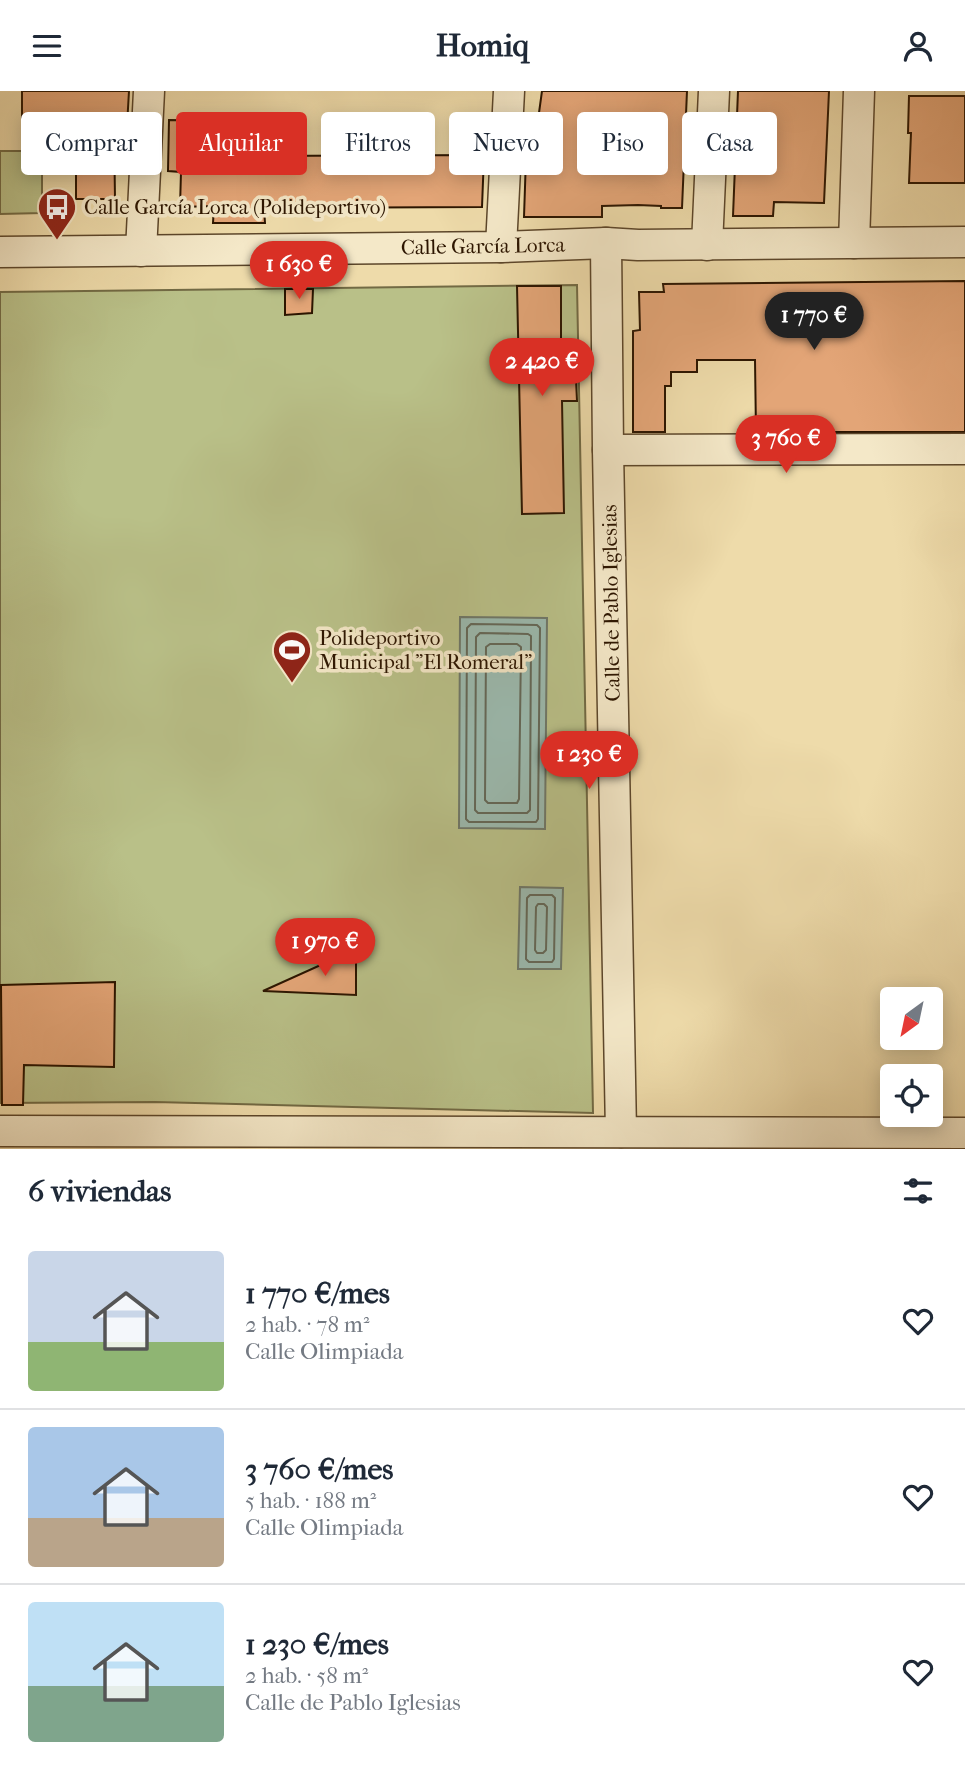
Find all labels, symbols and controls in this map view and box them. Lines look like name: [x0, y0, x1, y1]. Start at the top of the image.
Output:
icon: menu: [28, 27, 66, 65]
text: Homiq: [436, 27, 529, 64]
icon: person: [899, 27, 937, 65]
chip: Comprar: [21, 112, 162, 175]
chip: Alquilar: [176, 112, 307, 175]
chip: Filtros: [321, 112, 435, 175]
chip: Nuevo: [449, 112, 563, 175]
chip: Piso: [577, 112, 668, 175]
chip: Casa: [682, 112, 777, 175]
bus stop icon: Calle García Lorca (Polideportivo): [36, 186, 78, 241]
place label: Calle García Lorca (Polideportivo): [84, 195, 386, 219]
street label: Calle García Lorca: [401, 233, 566, 259]
pin: 1 630 €: [234, 241, 364, 301]
text: 1 630 €: [266, 250, 332, 277]
pin: 1 770 €: [749, 293, 879, 352]
text: 1 770 €: [781, 301, 847, 328]
pin: 2 420 €: [477, 338, 607, 398]
text: 2 420 €: [505, 347, 579, 374]
pin: 3 760 €: [721, 415, 851, 475]
text: 3 760 €: [751, 424, 821, 451]
street label: Calle de Pablo Iglesias: [597, 504, 625, 702]
place label: Polideportivo Municipal "El Romeral": [319, 626, 532, 674]
sports icon: Polideportivo Municipal "El Romeral": [271, 629, 313, 684]
pin: 1 230 €: [524, 731, 654, 791]
text: 1 230 €: [556, 740, 622, 767]
pin: 1 970 €: [260, 919, 390, 978]
text: 1 970 €: [291, 927, 359, 954]
north arrow: [880, 987, 943, 1050]
map controls: [880, 987, 943, 1127]
button: locate: [880, 1064, 943, 1127]
icon: filters: [899, 1172, 937, 1210]
text: 6 viviendas: [28, 1174, 171, 1209]
text: 1 770 €/mes: [245, 1276, 390, 1311]
icon: home: [84, 1279, 168, 1363]
icon: heart: [899, 1302, 937, 1340]
text: 2 hab. · 78 m²: [245, 1311, 369, 1338]
text: Calle Olimpiada: [245, 1338, 403, 1365]
text: 3 760 €/mes: [245, 1452, 393, 1487]
icon: home: [84, 1455, 168, 1539]
icon: heart: [899, 1478, 937, 1516]
text: 5 hab. · 188 m²: [245, 1487, 376, 1514]
text: Calle Olimpiada: [245, 1514, 403, 1541]
text: 1 230 €/mes: [245, 1627, 389, 1662]
icon: home: [84, 1630, 168, 1714]
icon: heart: [899, 1653, 937, 1691]
text: 2 hab. · 58 m²: [245, 1662, 368, 1689]
text: Calle de Pablo Iglesias: [245, 1689, 461, 1716]

